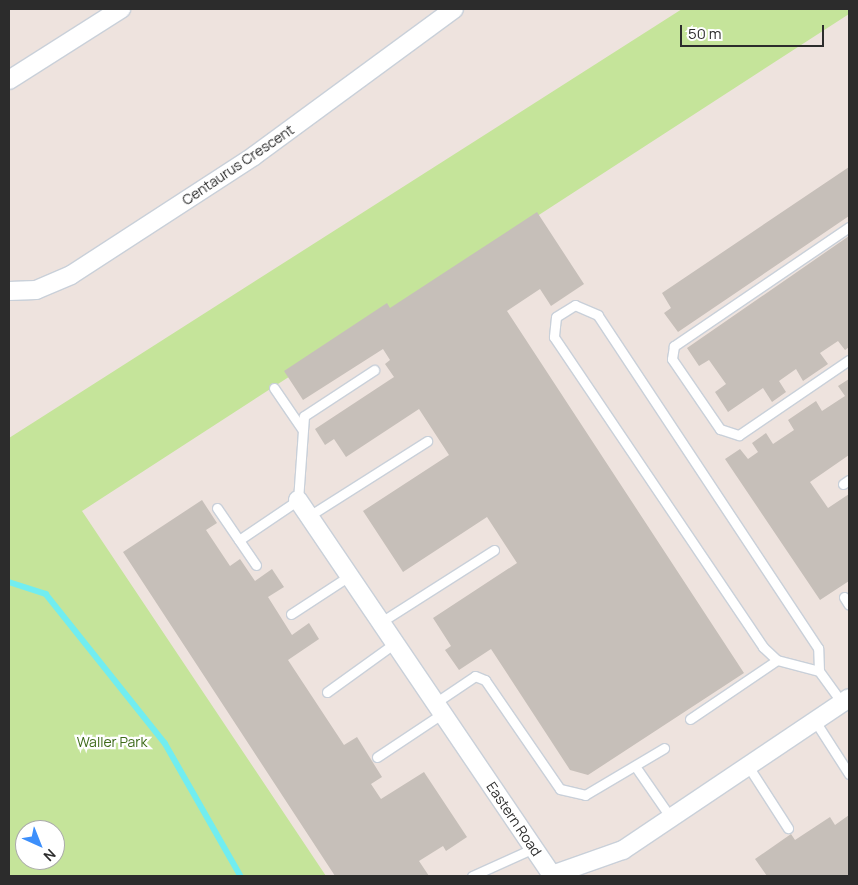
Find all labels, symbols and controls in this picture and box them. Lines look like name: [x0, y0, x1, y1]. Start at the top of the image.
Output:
scale bar: [683, 15, 827, 47]
text: 50 m: [688, 23, 722, 44]
street label: Centaurus Crescent: [179, 121, 297, 209]
park label: Waller Park: [77, 734, 147, 750]
street label: Eastern Road: [483, 779, 545, 859]
north arrow: [15, 820, 65, 870]
text: N: [40, 845, 60, 866]

